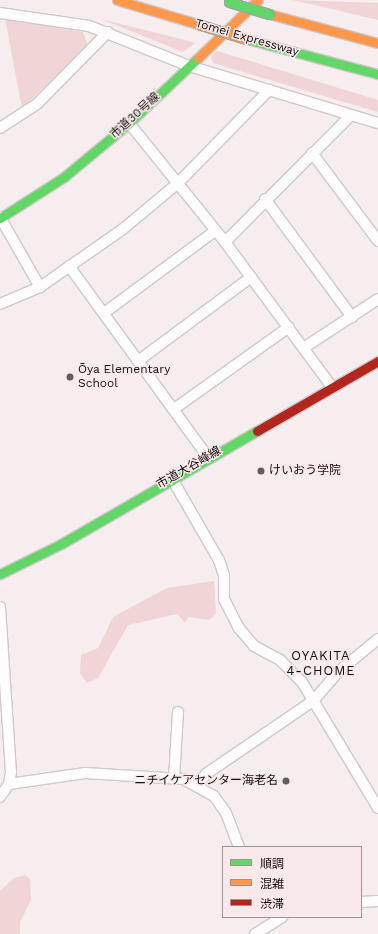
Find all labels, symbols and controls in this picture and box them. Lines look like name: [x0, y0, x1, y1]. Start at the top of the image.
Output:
street label: Tomei Expressway: [194, 16, 300, 60]
street label: 市道30号線: [107, 90, 163, 142]
place label: Ōya Elementary School: [78, 363, 171, 391]
marker: Ōya Elementary School: [65, 372, 75, 382]
street label: 市道大谷峰線: [154, 444, 224, 492]
place label: けいおう学院: [269, 464, 341, 478]
marker: けいおう学院: [256, 466, 266, 476]
district label: OYAKITA 4-CHOME: [286, 649, 356, 680]
place label: ニチイケアセンター海老名: [134, 774, 278, 788]
marker: ニチイケアセンター海老名: [281, 776, 291, 786]
legend: [222, 846, 362, 918]
text: 順調: [260, 857, 284, 871]
text: 混雑: [260, 877, 284, 891]
text: 渋滞: [260, 897, 284, 911]

